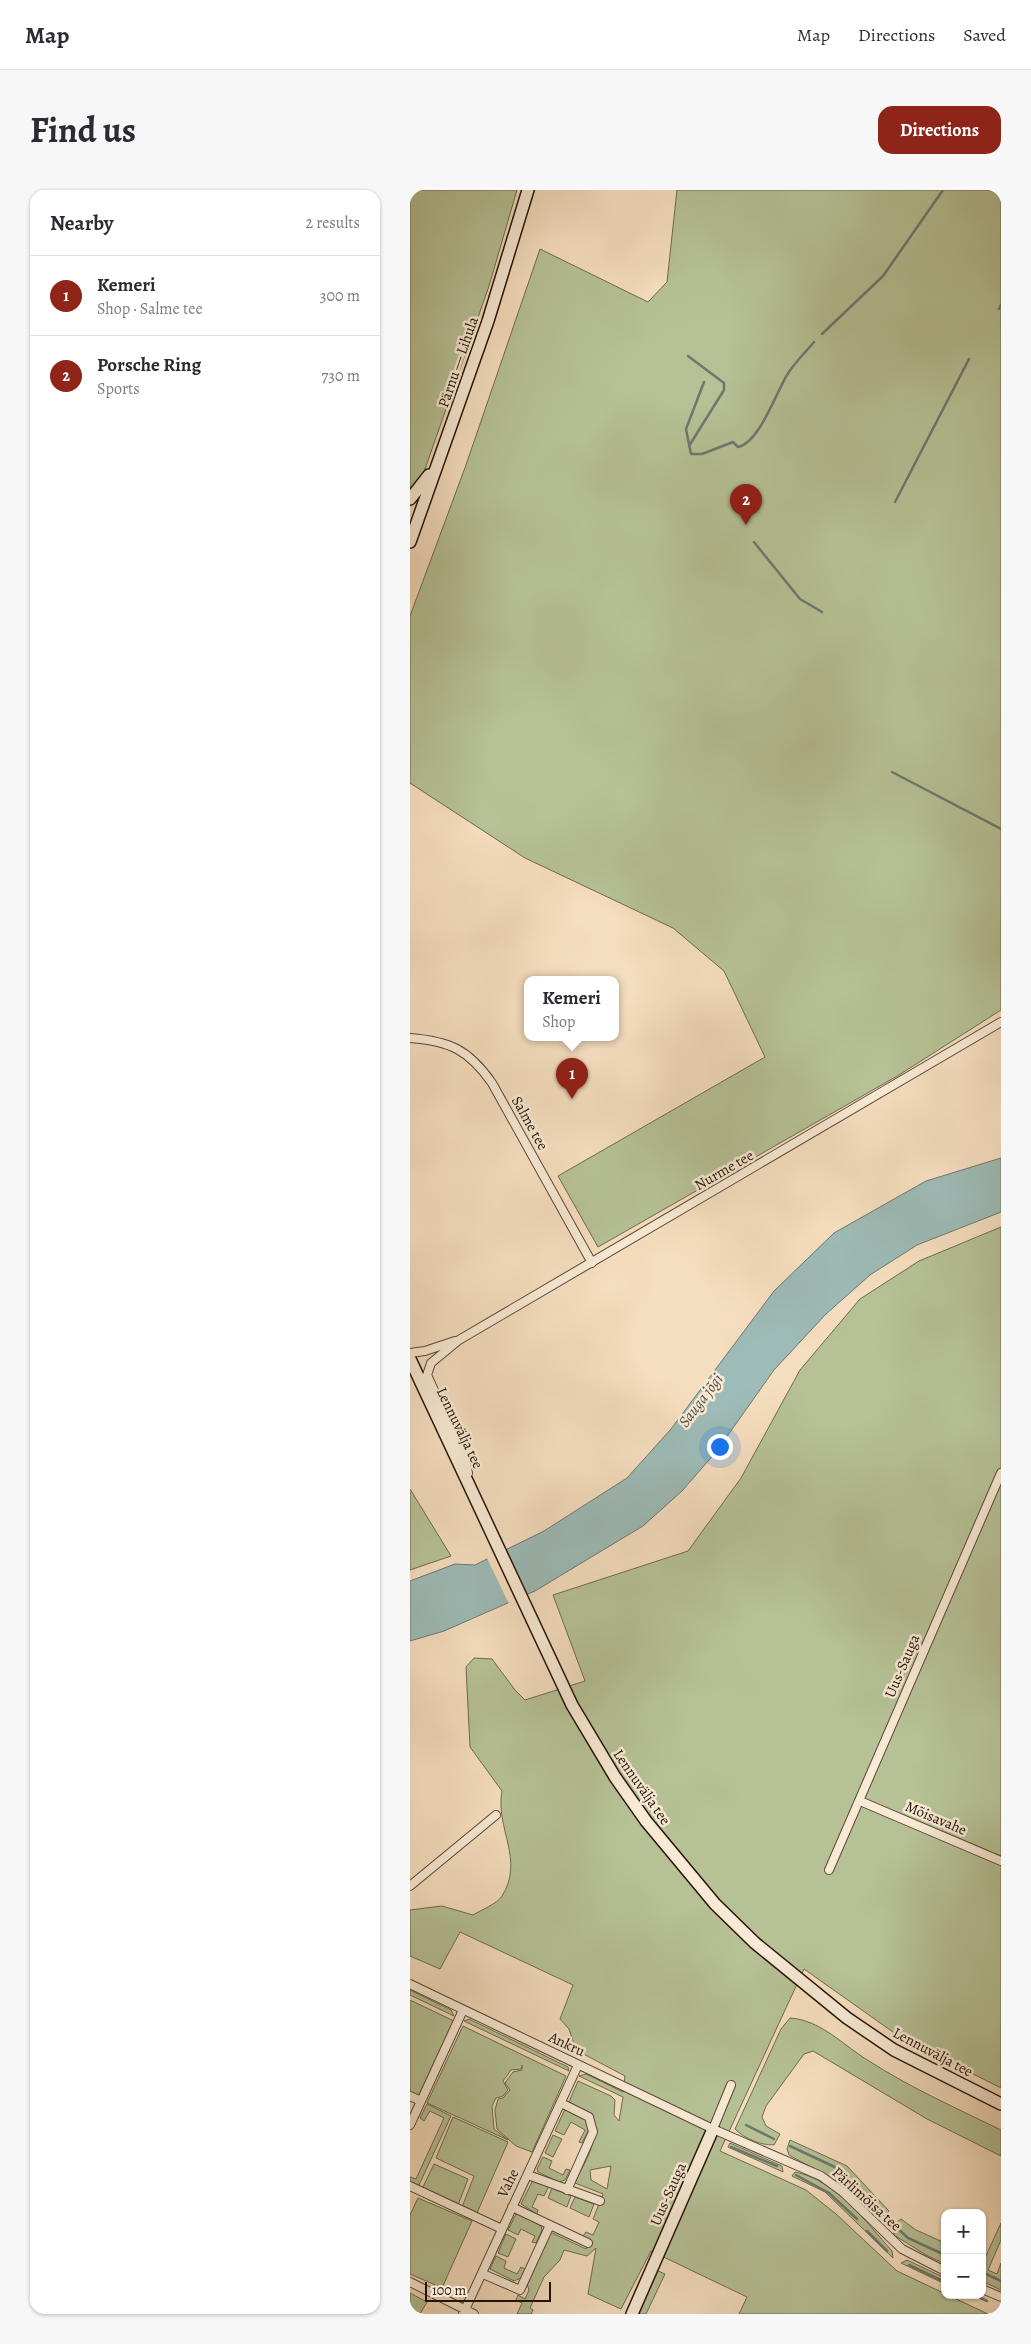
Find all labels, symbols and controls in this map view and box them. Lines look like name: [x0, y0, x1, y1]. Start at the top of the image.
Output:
text: Map: [25, 19, 69, 51]
text: Map: [797, 23, 830, 47]
text: Directions: [858, 23, 935, 47]
text: Saved: [963, 23, 1006, 47]
text: Find us: [30, 106, 136, 154]
button: Directions: [878, 106, 1001, 154]
text: Nearby: [50, 209, 113, 237]
text: 2 results: [305, 212, 360, 234]
text: Kemeri: [97, 272, 156, 298]
text: 1: [63, 285, 69, 307]
text: 300 m: [320, 285, 360, 307]
text: Shop · Salme tee: [97, 298, 203, 320]
street label: Pärnu — Lihula: [433, 314, 483, 410]
text: Porsche Ring: [97, 352, 201, 378]
text: 2: [62, 365, 70, 387]
text: 730 m: [322, 365, 360, 387]
text: Sports: [97, 378, 140, 400]
pin: 2: [730, 484, 762, 525]
popup: [524, 976, 619, 1041]
text: Kemeri: [542, 985, 601, 1011]
text: Shop: [542, 1011, 575, 1033]
pin: 1: [556, 1058, 588, 1099]
street label: Salme tee: [507, 1092, 553, 1154]
street label: Nurme tee: [691, 1145, 757, 1195]
water label: Sauga jõgi: [673, 1369, 728, 1432]
street label: Lennuvälja tee: [432, 1384, 488, 1472]
your location: [707, 1434, 733, 1460]
street label: Uus-Sauga: [880, 1631, 924, 1701]
street label: Lennuvälja tee: [609, 1745, 676, 1829]
street label: Mõisavahe: [902, 1796, 970, 1840]
street label: Lennuvälja tee: [889, 2022, 977, 2082]
street label: Ankru: [545, 2026, 589, 2061]
street label: Uus-Sauga: [645, 2159, 691, 2229]
street label: Pärlimõisa tee: [828, 2162, 906, 2236]
street label: Vahe: [492, 2165, 524, 2202]
map controls: [941, 2209, 986, 2299]
button: +: [941, 2209, 986, 2254]
button: −: [941, 2254, 986, 2299]
scale bar: [425, 2279, 551, 2302]
text: 100 m: [432, 2281, 466, 2300]

